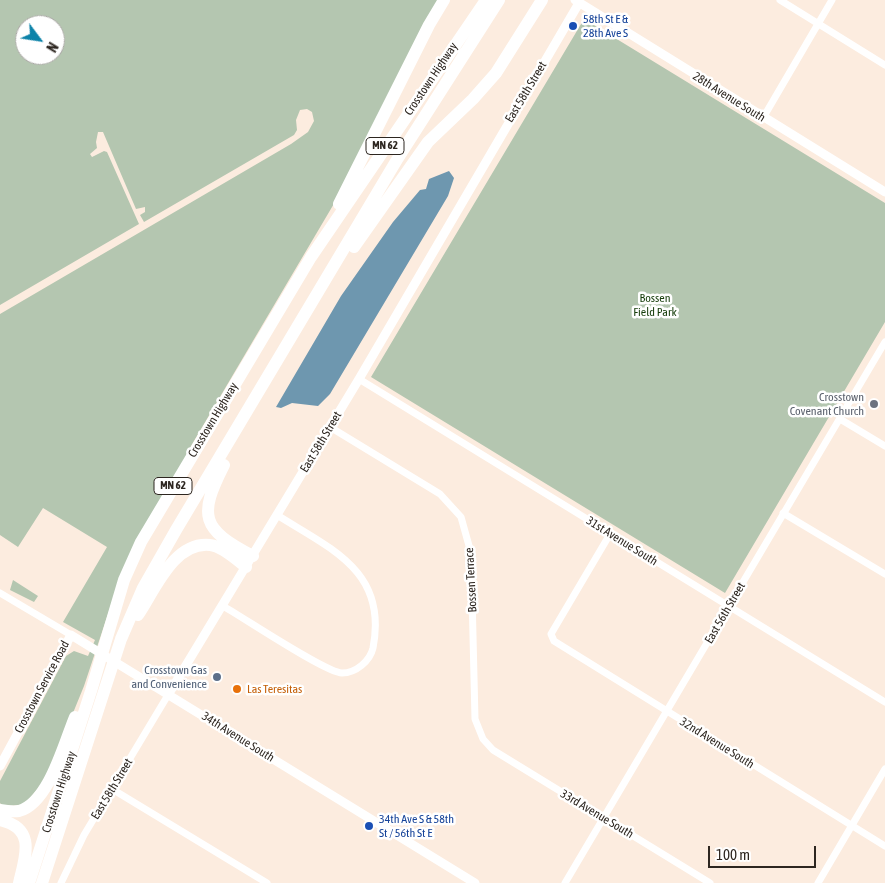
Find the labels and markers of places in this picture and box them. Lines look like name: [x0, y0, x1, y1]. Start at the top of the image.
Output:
place label: 58th St E & 28th Ave S: [583, 12, 628, 40]
marker: 58th St E & 28th Ave S: [567, 20, 579, 32]
place label: Crosstown Covenant Church: [790, 390, 864, 418]
marker: Crosstown Covenant Church: [868, 398, 880, 410]
place label: Crosstown Gas and Convenience: [131, 663, 207, 691]
marker: Crosstown Gas and Convenience: [211, 671, 223, 683]
place label: Las Teresitas: [247, 682, 302, 696]
marker: Las Teresitas: [231, 683, 243, 695]
place label: 34th Ave S & 58th St / 56th St E: [379, 812, 454, 840]
marker: 34th Ave S & 58th St / 56th St E: [363, 820, 375, 832]

